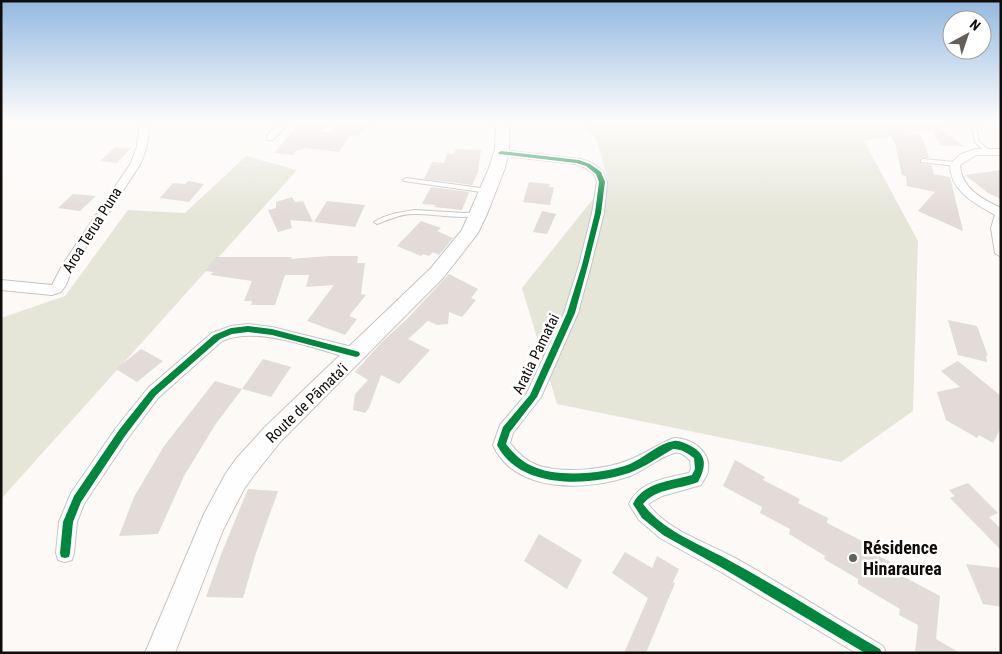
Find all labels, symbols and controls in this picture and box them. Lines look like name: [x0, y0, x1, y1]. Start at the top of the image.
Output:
north arrow: [942, 10, 992, 60]
text: N: [967, 16, 984, 34]
street label: Aroa Terua Puna: [59, 184, 125, 276]
street label: Aratia Pamatai: [509, 311, 563, 397]
street label: Route de Pāmata'i: [262, 359, 352, 447]
place label: Résidence Hinaraurea: [863, 537, 942, 579]
marker: Résidence Hinaraurea: [847, 552, 859, 564]

